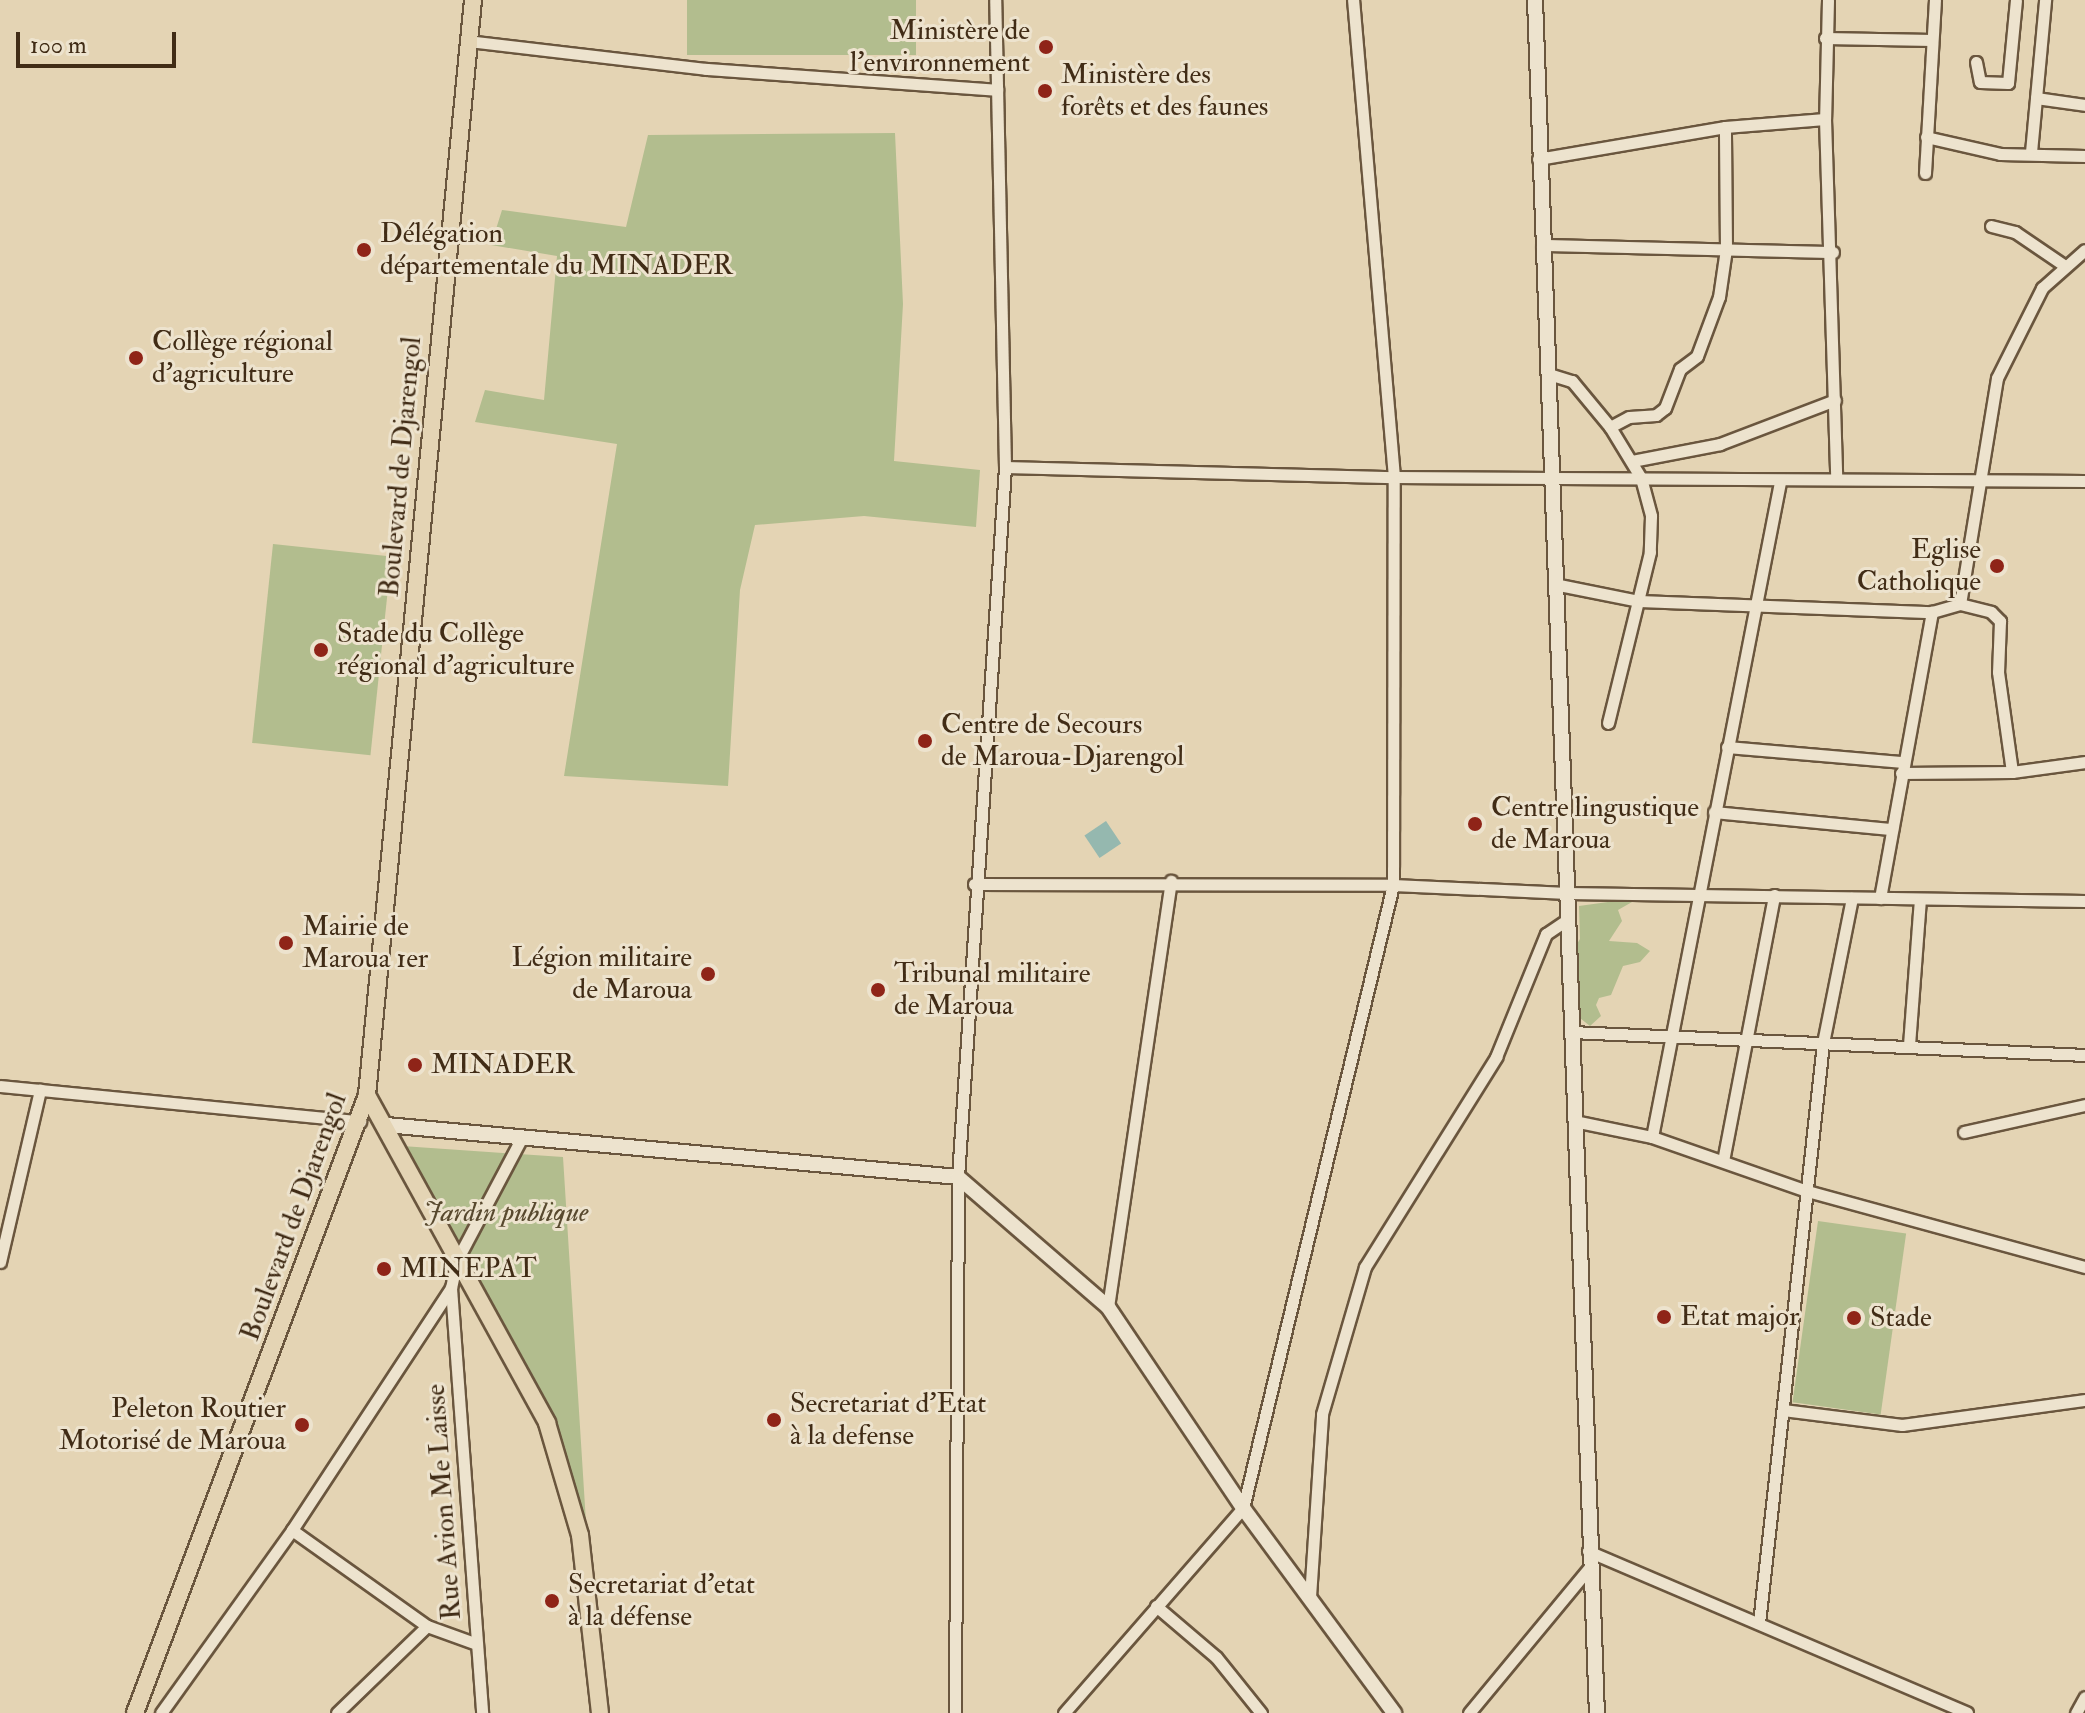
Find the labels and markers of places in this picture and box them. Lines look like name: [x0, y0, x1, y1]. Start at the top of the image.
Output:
place label: Ministère de l'environnement: [850, 14, 1030, 80]
marker: Ministère de l'environnement: [1037, 38, 1055, 56]
place label: Ministère des forêts et des faunes: [1061, 58, 1268, 124]
marker: Ministère des forêts et des faunes: [1036, 82, 1054, 100]
place label: Délégation départementale du MINADER: [380, 217, 733, 283]
marker: Délégation départementale du MINADER: [355, 241, 373, 259]
place label: Collège régional d'agriculture: [152, 325, 333, 391]
marker: Collège régional d'agriculture: [127, 349, 145, 367]
place label: Eglise Catholique: [1857, 533, 1981, 599]
marker: Eglise Catholique: [1988, 557, 2006, 575]
place label: Stade du Collège régional d'agriculture: [337, 617, 574, 683]
marker: Stade du Collège régional d'agriculture: [312, 641, 330, 659]
place label: Centre de Secours de Maroua-Djarengol: [941, 708, 1184, 774]
marker: Centre de Secours de Maroua-Djarengol: [916, 732, 934, 750]
place label: Centre lingustique de Maroua: [1491, 791, 1699, 857]
marker: Centre lingustique de Maroua: [1466, 815, 1484, 833]
place label: Mairie de Maroua 1er: [302, 910, 428, 976]
marker: Mairie de Maroua 1er: [277, 934, 295, 952]
place label: Légion militaire de Maroua: [511, 941, 692, 1007]
place label: Tribunal militaire de Maroua: [894, 957, 1090, 1023]
marker: Légion militaire de Maroua: [699, 965, 717, 983]
marker: Tribunal militaire de Maroua: [869, 981, 887, 999]
place label: MINADER: [431, 1048, 574, 1082]
marker: MINADER: [406, 1056, 424, 1074]
place label: MINEPAT: [400, 1252, 537, 1286]
marker: MINEPAT: [375, 1260, 393, 1278]
place label: Etat major: [1680, 1300, 1799, 1334]
place label: Stade: [1870, 1301, 1932, 1335]
marker: Etat major: [1655, 1308, 1673, 1326]
marker: Stade: [1845, 1309, 1863, 1327]
place label: Secretariat d'Etat à la defense: [790, 1387, 986, 1453]
place label: Peleton Routier Motorisé de Maroua: [59, 1392, 286, 1458]
marker: Secretariat d'Etat à la defense: [765, 1411, 783, 1429]
marker: Peleton Routier Motorisé de Maroua: [293, 1416, 311, 1434]
place label: Secretariat d'etat à la défense: [568, 1568, 755, 1634]
marker: Secretariat d'etat à la défense: [543, 1592, 561, 1610]

